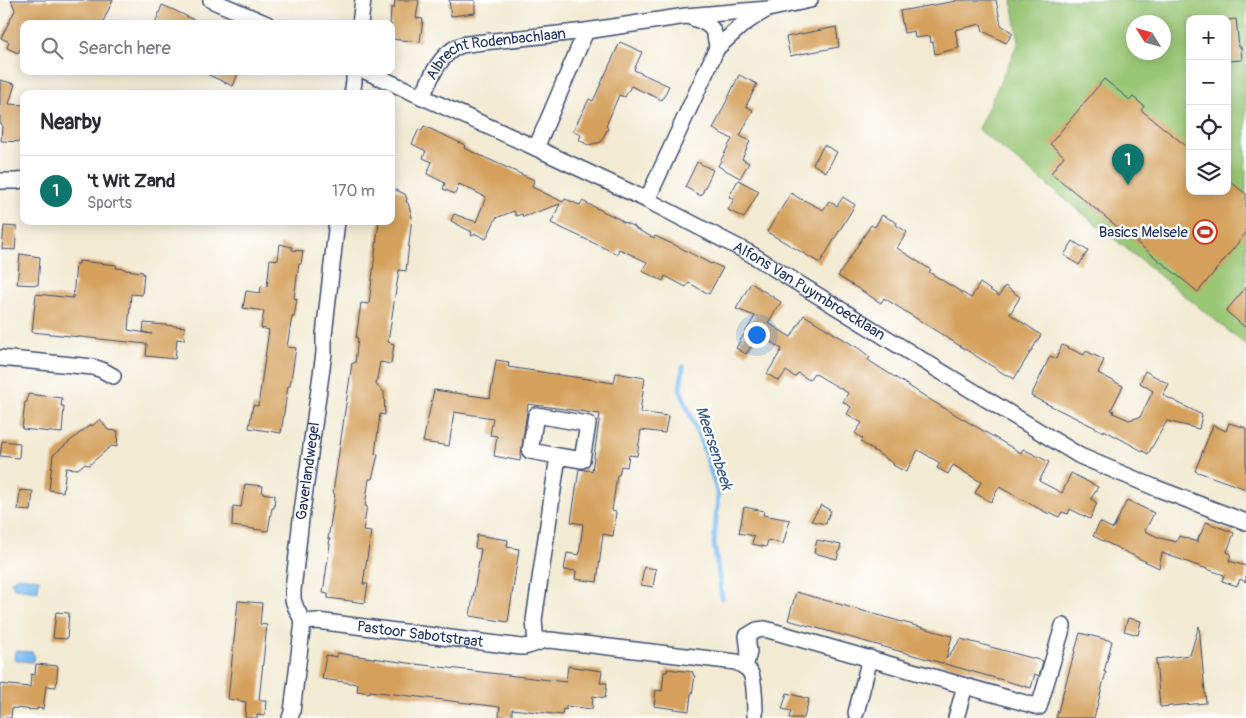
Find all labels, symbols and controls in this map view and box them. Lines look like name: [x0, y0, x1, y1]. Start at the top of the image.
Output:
north arrow: [1126, 15, 1171, 60]
map controls: [1186, 15, 1231, 195]
button: +: [1186, 15, 1231, 60]
search box: [20, 20, 395, 75]
street label: Albrecht Rodenbachlaan: [422, 24, 567, 83]
icon: search: [38, 34, 66, 62]
text: Search here: [78, 36, 171, 60]
button: −: [1186, 60, 1231, 105]
button: locate: [1186, 105, 1231, 150]
text: Nearby: [40, 109, 101, 136]
pin: 1: [1112, 144, 1144, 185]
button: layers: [1186, 150, 1231, 195]
text: 't Wit Zand: [87, 169, 175, 193]
text: 1: [53, 181, 59, 201]
text: 170 m: [332, 181, 375, 201]
text: Sports: [87, 193, 132, 213]
sports icon: Basics Melsele: [1192, 219, 1218, 245]
place label: Basics Melsele: [1099, 223, 1189, 242]
street label: Alfons Van Puymbroecklaan: [730, 237, 889, 344]
your location: [744, 322, 770, 348]
water label: Meersenbeek: [691, 403, 737, 494]
street label: Gaverlandwegel: [291, 421, 324, 521]
street label: Pastoor Sabotstraat: [356, 617, 485, 652]

